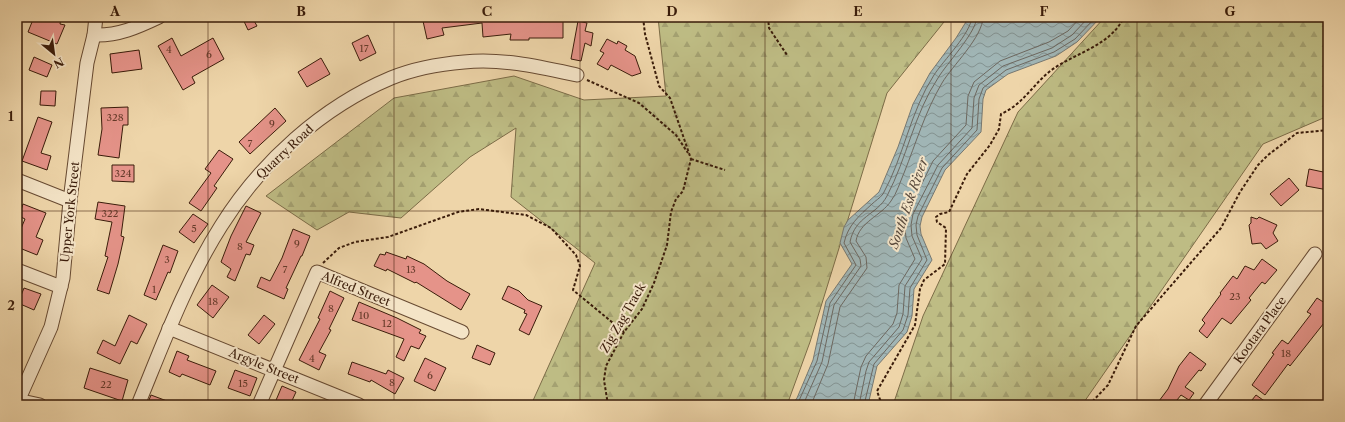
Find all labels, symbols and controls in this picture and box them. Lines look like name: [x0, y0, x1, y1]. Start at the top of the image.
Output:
text: A: [109, 3, 121, 19]
text: B: [296, 3, 306, 19]
text: C: [482, 3, 492, 19]
text: D: [666, 3, 678, 19]
text: E: [853, 3, 863, 19]
text: F: [1040, 3, 1049, 19]
text: G: [1224, 3, 1236, 19]
north arrow: [34, 34, 74, 74]
house number: 17: [359, 42, 369, 55]
house number: 4: [166, 43, 172, 56]
house number: 6: [206, 48, 212, 61]
text: N: [51, 54, 66, 71]
text: 1: [8, 108, 14, 124]
house number: 328: [106, 111, 124, 124]
house number: 9: [269, 117, 275, 130]
street label: Quarry Road: [253, 121, 317, 182]
house number: 7: [248, 137, 253, 150]
water label: South Esk River: [885, 155, 931, 251]
street label: Upper York Street: [57, 160, 82, 263]
house number: 324: [114, 167, 132, 180]
house number: 322: [101, 207, 119, 220]
house number: 5: [191, 222, 197, 235]
house number: 9: [294, 237, 300, 250]
house number: 8: [237, 240, 243, 253]
house number: 3: [164, 253, 170, 266]
house number: 7: [283, 263, 288, 276]
house number: 13: [406, 263, 416, 276]
street label: Alfred Street: [319, 268, 393, 309]
street label: Zig Zag Track: [597, 279, 649, 355]
house number: 1: [152, 283, 157, 296]
house number: 23: [1229, 290, 1241, 303]
street label: Kootara Place: [1230, 293, 1289, 366]
house number: 18: [208, 295, 218, 308]
text: 2: [7, 297, 15, 313]
house number: 8: [328, 302, 334, 315]
house number: 10: [359, 309, 369, 322]
house number: 12: [382, 317, 392, 330]
street label: Argyle Street: [226, 344, 302, 387]
house number: 18: [1281, 347, 1291, 360]
house number: 4: [309, 352, 315, 365]
house number: 6: [427, 369, 433, 382]
house number: 8: [389, 376, 395, 389]
house number: 15: [238, 377, 248, 390]
house number: 22: [100, 378, 112, 391]

